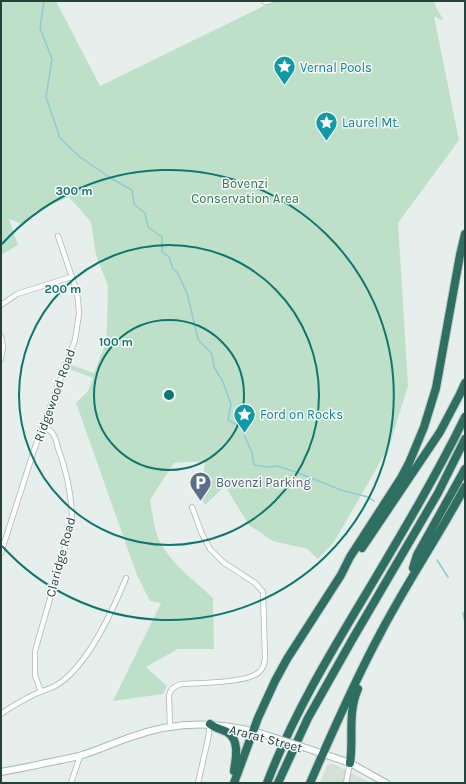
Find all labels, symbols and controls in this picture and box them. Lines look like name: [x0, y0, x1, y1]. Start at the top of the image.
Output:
place icon: Vernal Pools: [272, 54, 298, 87]
place label: Vernal Pools: [300, 60, 372, 75]
place icon: Laurel Mt.: [313, 109, 339, 142]
place label: Laurel Mt.: [342, 115, 399, 130]
park label: Bovenzi Conservation Area: [191, 176, 299, 206]
text: 300 m: [55, 184, 93, 198]
text: 200 m: [45, 282, 81, 296]
text: 100 m: [99, 335, 133, 349]
street label: Ridgewood Road: [31, 347, 78, 444]
centre of rings: [162, 388, 176, 402]
place icon: Ford on Rocks: [231, 401, 257, 434]
place label: Ford on Rocks: [260, 407, 343, 422]
parking icon: Bovenzi Parking: [187, 469, 213, 502]
place label: Bovenzi Parking: [216, 475, 311, 490]
street label: Claridge Road: [43, 516, 78, 599]
street label: Ararat Street: [228, 722, 304, 755]

